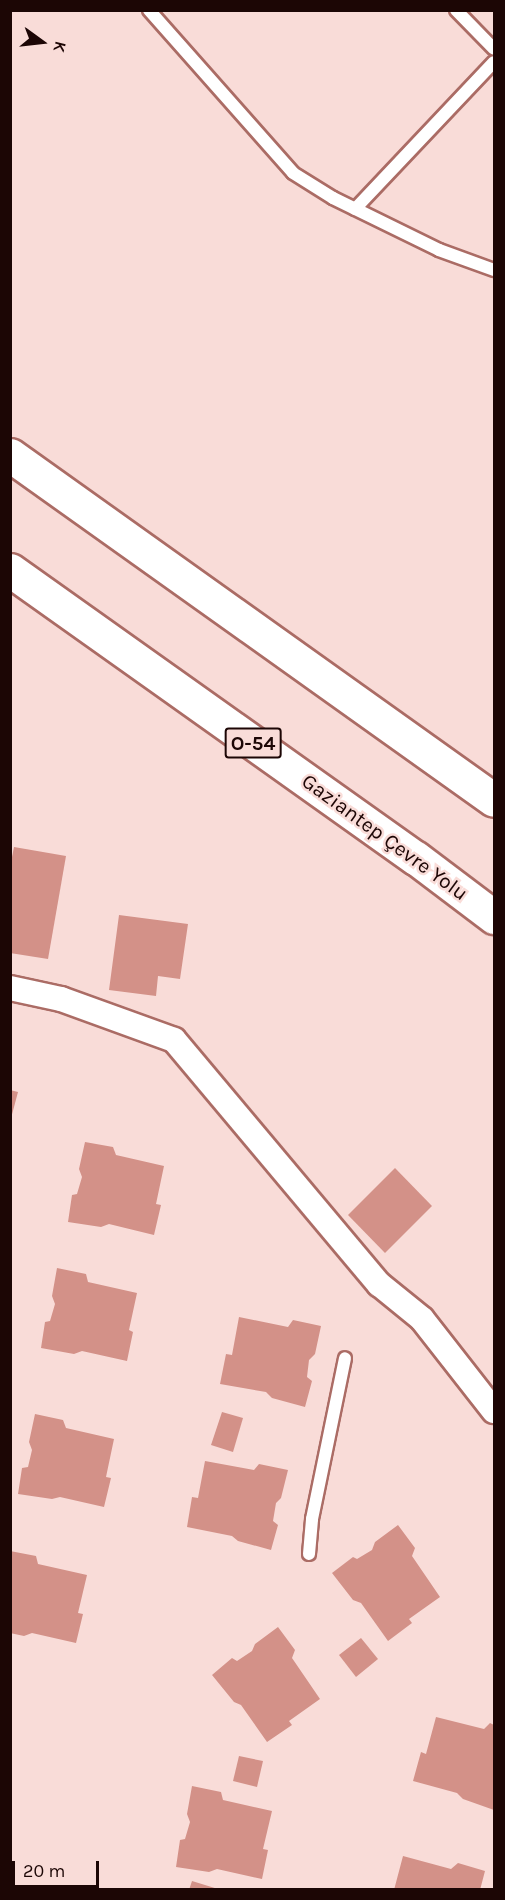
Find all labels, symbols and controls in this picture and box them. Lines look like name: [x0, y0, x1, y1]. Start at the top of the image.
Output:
north arrow: [12, 12, 72, 72]
text: K: [49, 39, 70, 54]
road number: O-54: [224, 726, 282, 760]
street label: Gaziantep Çevre Yolu: [297, 768, 473, 906]
scale bar: [15, 1849, 102, 1887]
text: 20 m: [23, 1860, 65, 1882]

